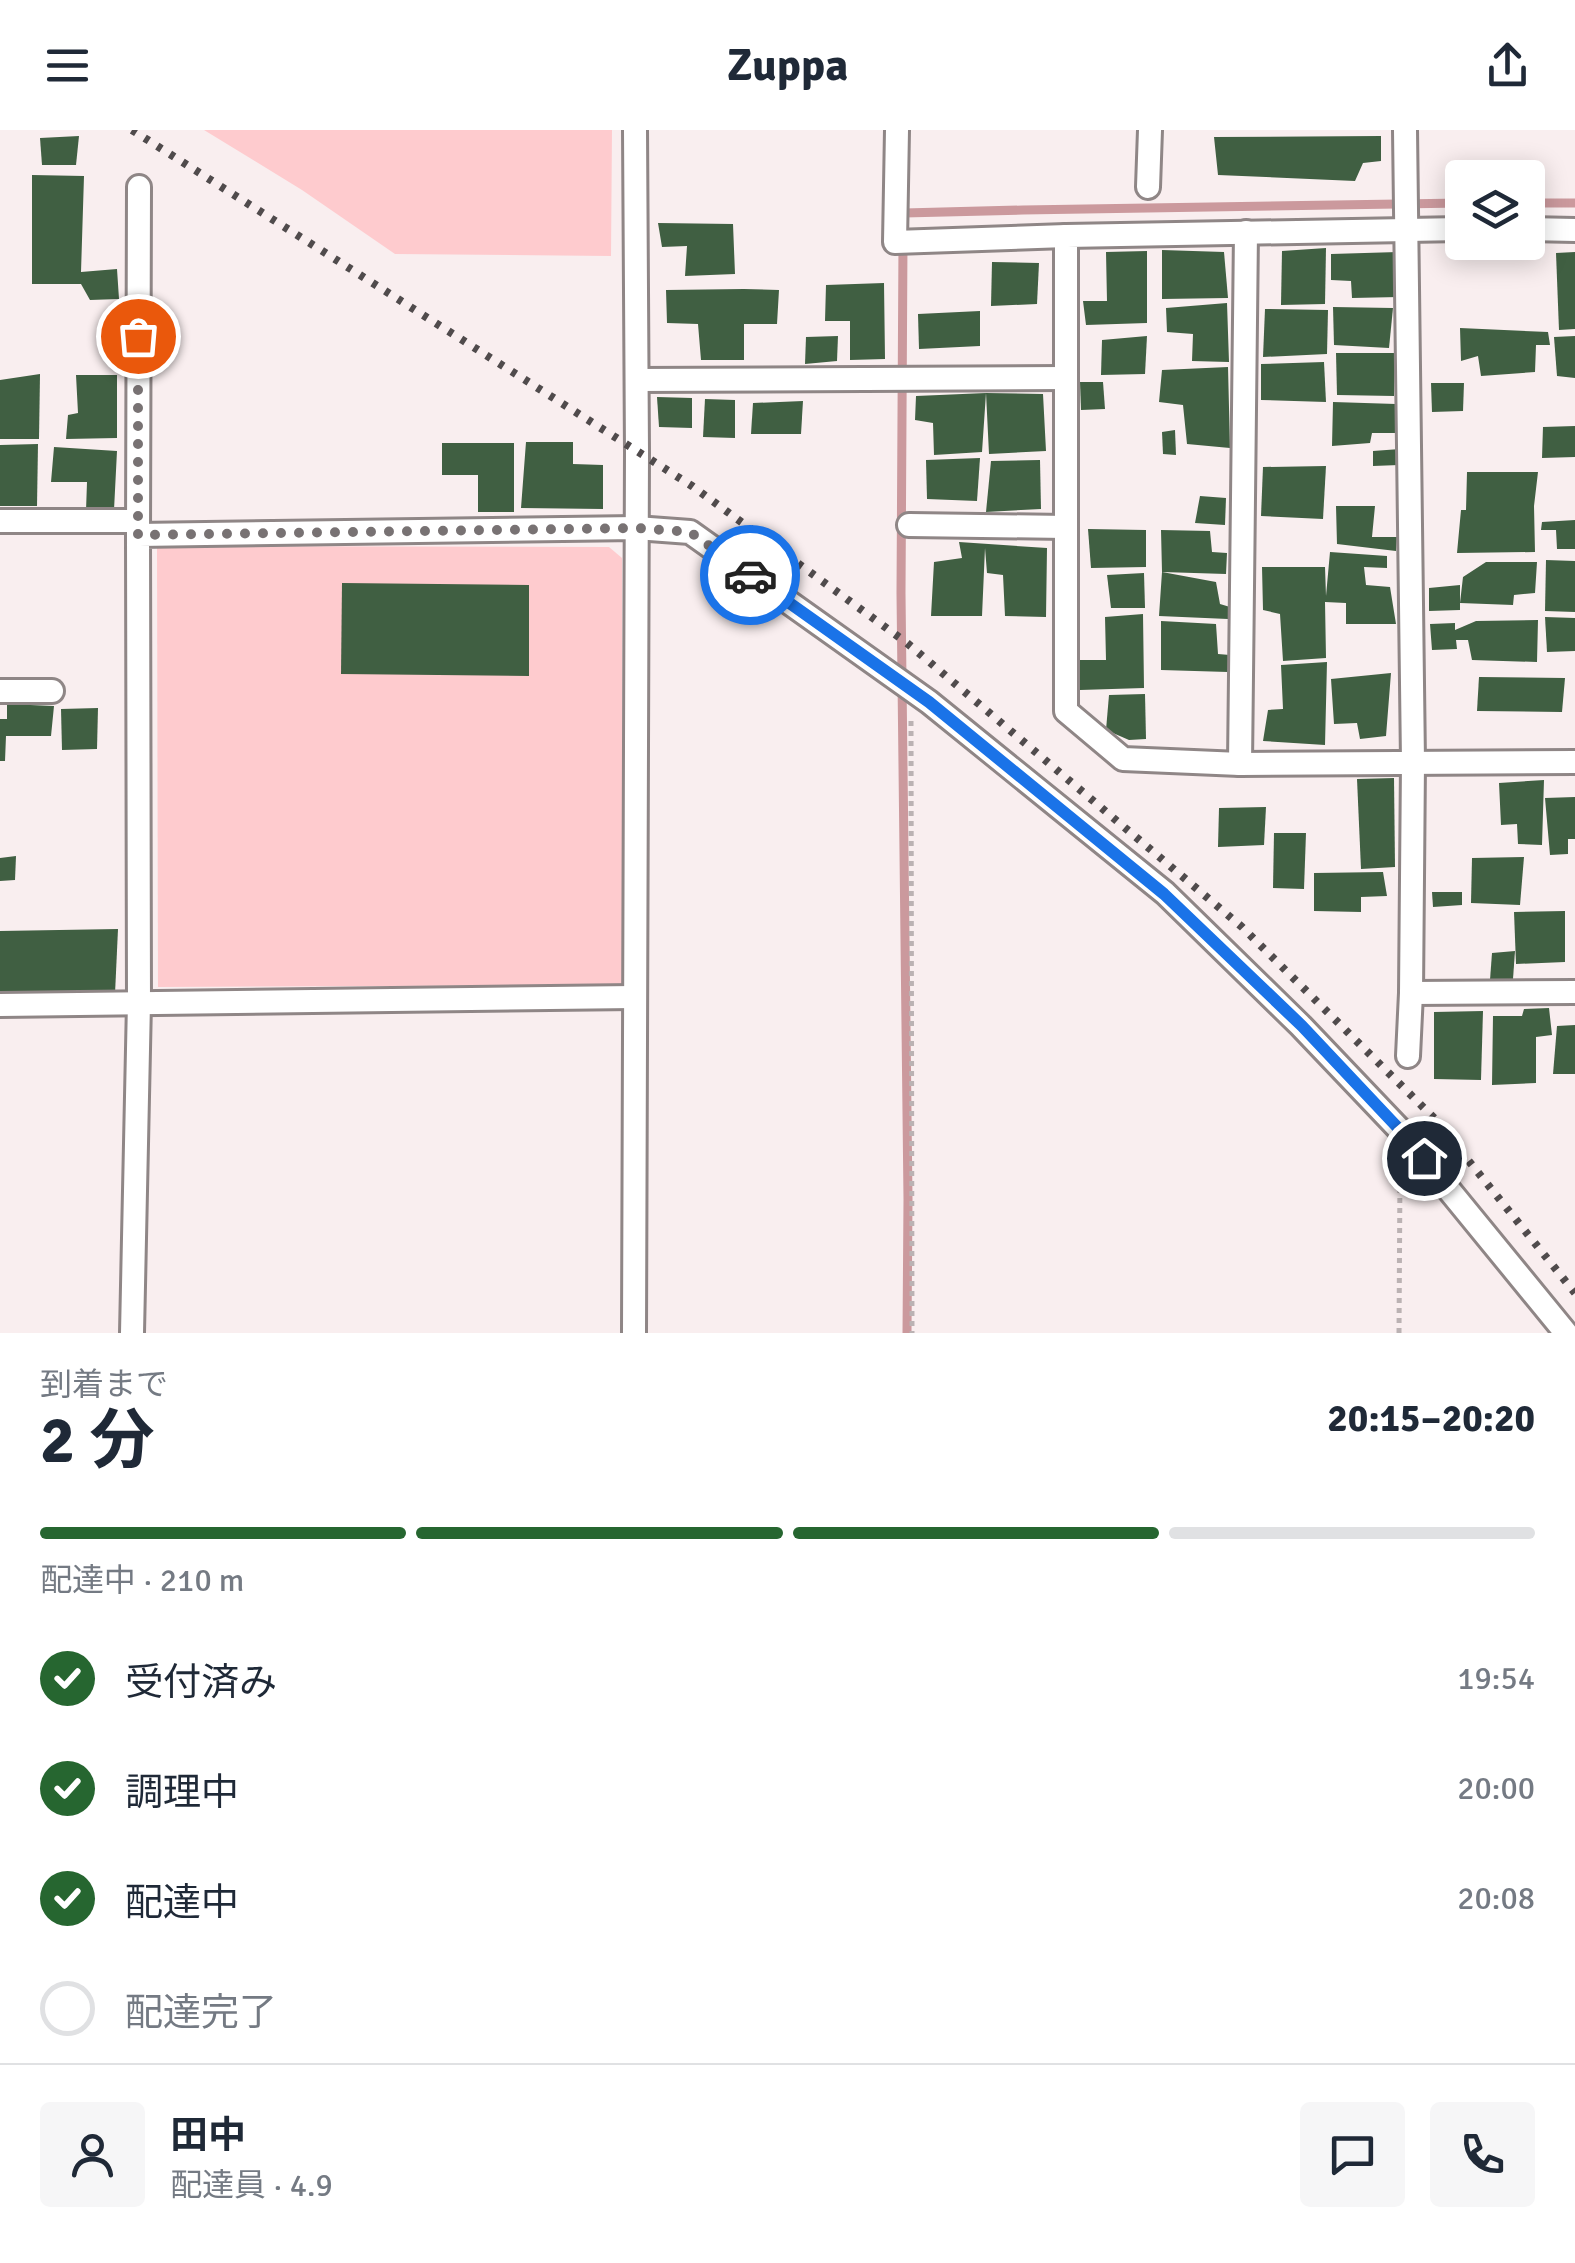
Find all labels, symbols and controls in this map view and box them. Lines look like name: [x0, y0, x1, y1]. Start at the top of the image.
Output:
icon: menu: [40, 38, 95, 93]
text: Zuppa: [727, 38, 848, 93]
icon: share: [1480, 38, 1535, 93]
map controls: [1445, 160, 1545, 260]
button: layers: [1445, 160, 1545, 260]
pin: [96, 294, 181, 379]
icon: bag: [111, 309, 166, 364]
courier: [700, 525, 800, 625]
icon: car: [723, 548, 778, 603]
pin: [1382, 1116, 1467, 1201]
icon: home: [1397, 1131, 1452, 1186]
text: 到着まで: [40, 1365, 168, 1404]
text: 20:15–20:20: [1327, 1395, 1535, 1442]
text: 2 分: [40, 1401, 154, 1481]
text: 配達中 · 210 m: [40, 1561, 244, 1600]
icon: check: [40, 1651, 95, 1706]
text: 受付済み: [125, 1659, 277, 1706]
text: 19:54: [1457, 1659, 1535, 1698]
icon: check: [40, 1761, 95, 1816]
text: 調理中: [125, 1769, 239, 1816]
text: 20:00: [1457, 1769, 1535, 1808]
icon: check: [40, 1871, 95, 1926]
text: 配達中: [125, 1879, 239, 1926]
text: 20:08: [1457, 1879, 1535, 1918]
text: 配達完了: [125, 1989, 277, 2036]
button: person: [40, 2102, 145, 2207]
button: chat: [1300, 2102, 1405, 2207]
button: phone: [1430, 2102, 1535, 2207]
text: 田中: [170, 2112, 246, 2159]
text: 配達員 · 4.9: [170, 2166, 333, 2205]

